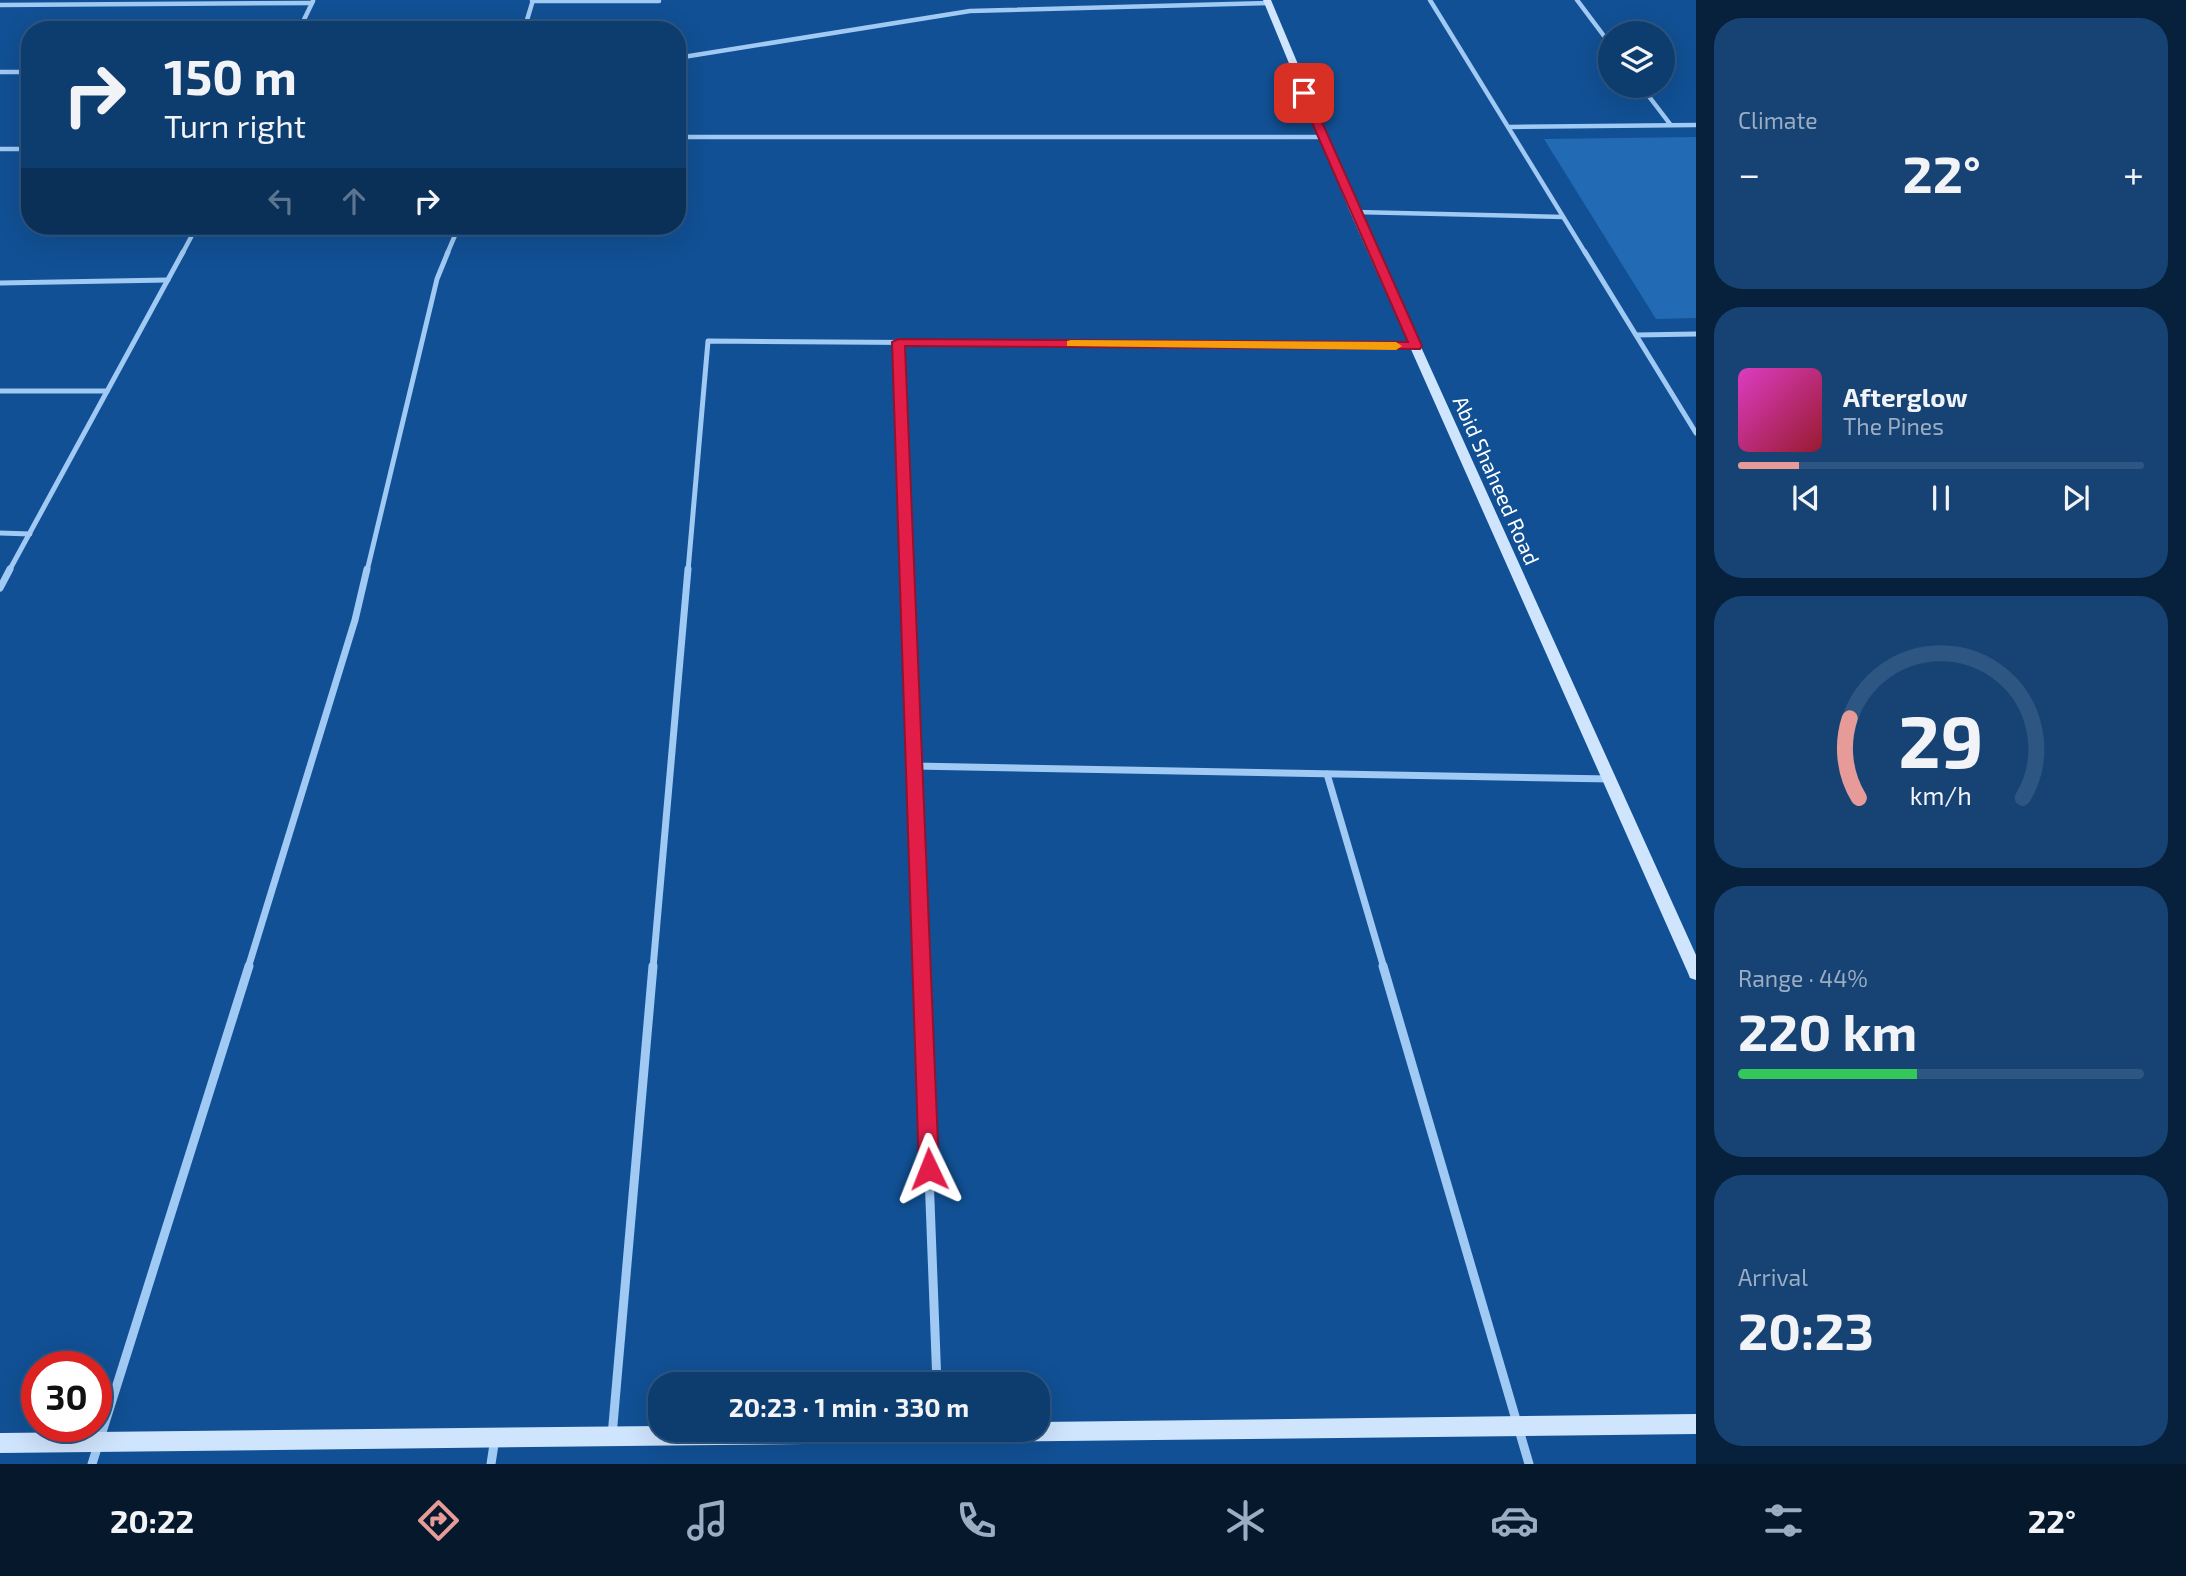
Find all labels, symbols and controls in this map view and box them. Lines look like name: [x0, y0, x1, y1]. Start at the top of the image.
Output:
map controls: [1598, 21, 1675, 98]
button: layers: [1598, 21, 1675, 98]
text: 150 m: [164, 46, 297, 105]
icon: right: [49, 49, 140, 140]
pin: [1274, 63, 1334, 123]
icon: arrive: [1285, 74, 1323, 112]
text: Turn right: [164, 106, 306, 144]
text: Climate: [1738, 106, 1818, 134]
text: 22°: [1902, 141, 1981, 203]
text: −: [1738, 150, 1760, 196]
text: +: [2123, 150, 2144, 196]
icon: left: [262, 182, 300, 220]
icon: ahead: [335, 182, 373, 220]
icon: right: [408, 182, 446, 220]
text: Afterglow: [1843, 381, 1968, 412]
street label: Abid Shaheed Road: [1449, 392, 1545, 568]
text: The Pines: [1843, 412, 1944, 440]
icon: previous: [1787, 479, 1825, 517]
icon: pause: [1922, 479, 1960, 517]
icon: next: [2057, 479, 2095, 517]
text: 29: [1898, 695, 1984, 783]
text: km/h: [1910, 780, 1972, 810]
text: Range · 44%: [1738, 964, 1868, 992]
text: 220 km: [1738, 999, 1917, 1061]
position arrow: [892, 1132, 966, 1206]
text: Arrival: [1738, 1263, 1808, 1291]
text: 20:23: [1738, 1298, 1874, 1360]
speed limit sign: 30: [21, 1351, 112, 1442]
text: 20:23 · 1 min · 330 m: [729, 1391, 969, 1422]
icon: directions: [414, 1496, 463, 1545]
icon: music: [683, 1496, 732, 1545]
icon: phone: [952, 1496, 1001, 1545]
icon: climate: [1221, 1496, 1270, 1545]
icon: car: [1490, 1496, 1539, 1545]
icon: filters: [1759, 1496, 1808, 1545]
text: 20:22: [110, 1501, 194, 1539]
text: 22°: [2028, 1501, 2076, 1539]

